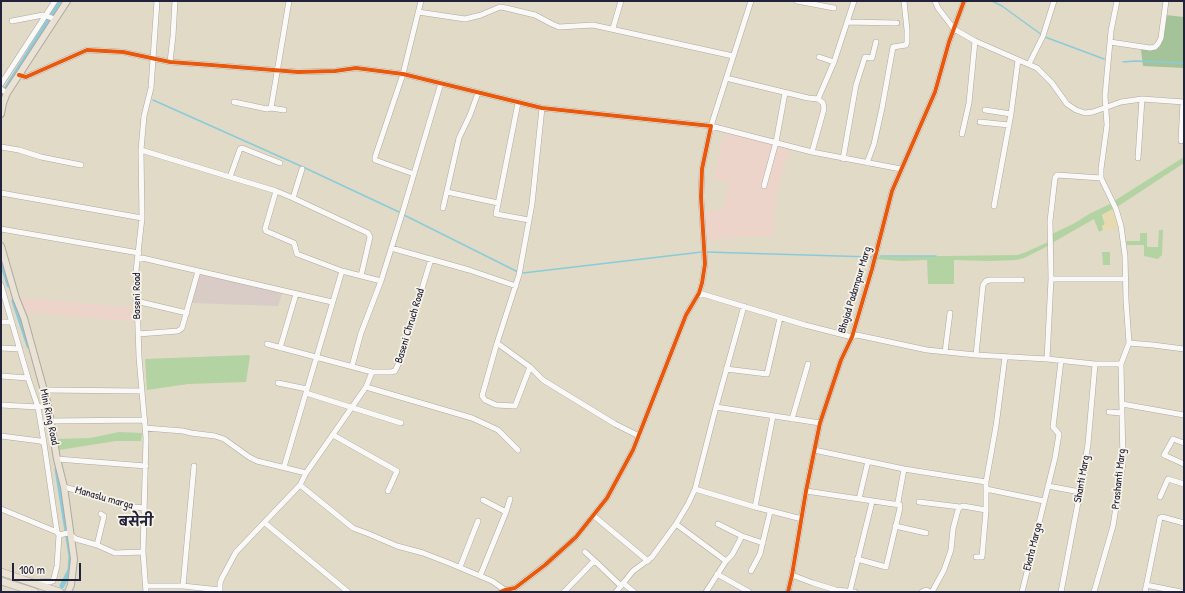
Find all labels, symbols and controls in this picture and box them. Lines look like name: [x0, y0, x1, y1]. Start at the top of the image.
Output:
street label: Bhojad Padampur Marg: [836, 245, 874, 335]
street label: Baseni Road: [130, 273, 144, 319]
street label: Baseni Chruch Road: [392, 287, 428, 365]
street label: Mini Ring Road: [37, 388, 61, 446]
street label: Prashanti Marg: [1109, 448, 1129, 510]
street label: Shanti Marg: [1071, 454, 1093, 504]
street label: Manaslu marga: [74, 483, 134, 513]
district label: बसेनी: [119, 515, 153, 531]
street label: Ekata Marga: [1021, 522, 1045, 572]
scale bar: [14, 555, 83, 581]
text: 100 m: [19, 561, 45, 578]

